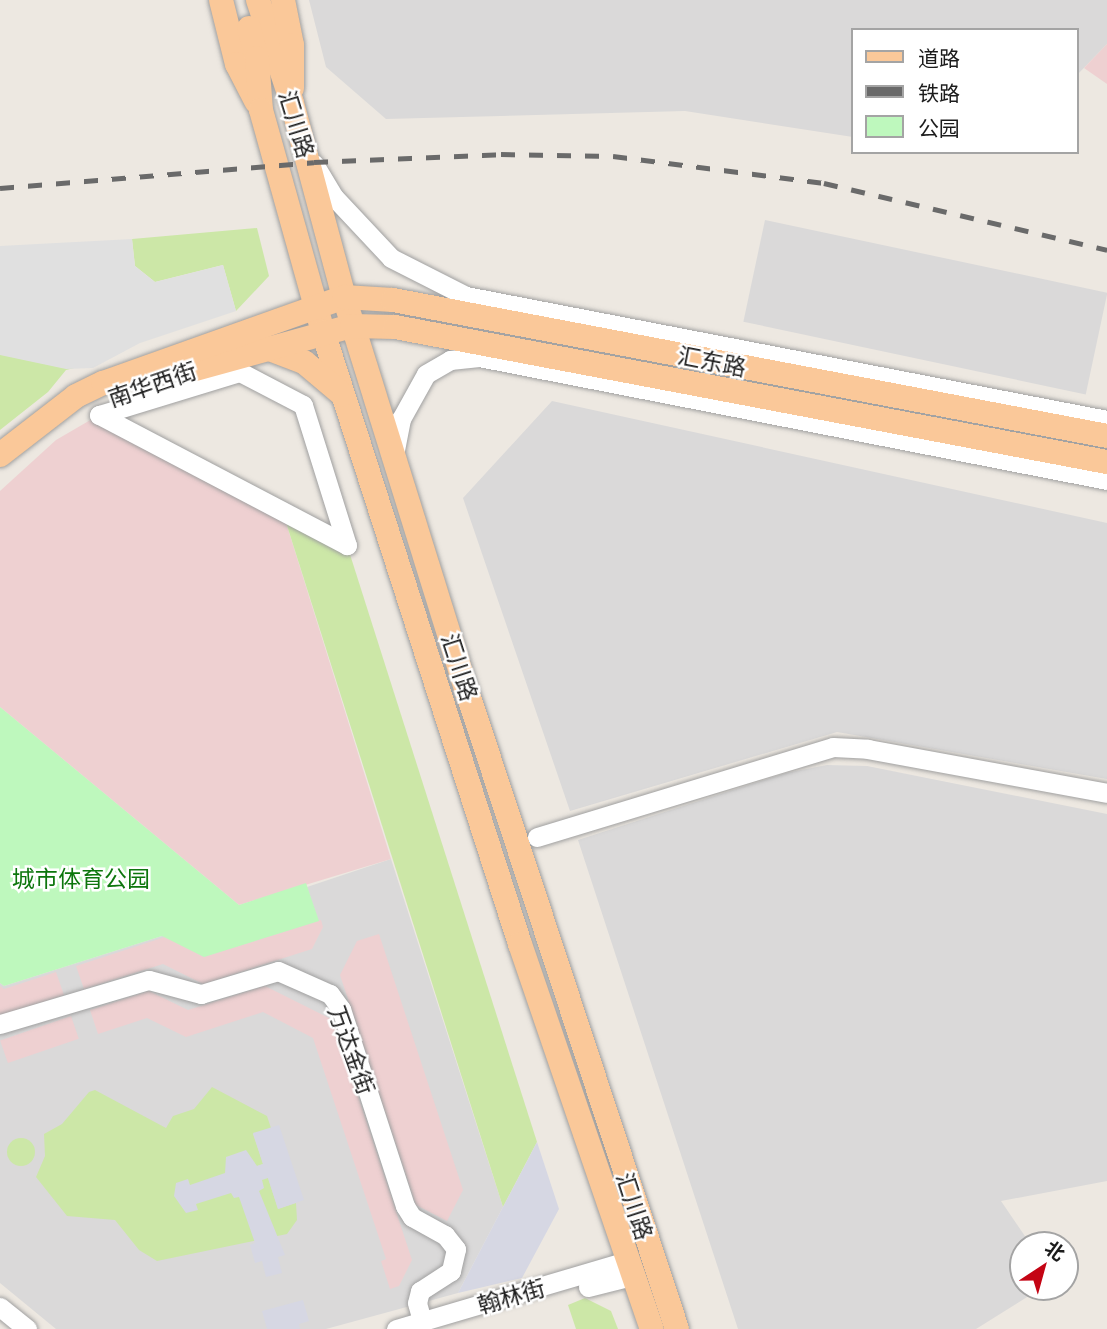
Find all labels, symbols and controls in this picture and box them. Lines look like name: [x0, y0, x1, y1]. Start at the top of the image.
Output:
legend: [852, 28, 1079, 154]
text: 道路: [918, 45, 960, 70]
text: 铁路: [918, 80, 960, 105]
street label: 汇川路: [274, 87, 320, 161]
text: 公园: [918, 115, 960, 140]
street label: 汇东路: [676, 341, 748, 381]
street label: 南华西街: [104, 356, 200, 412]
street label: 汇川路: [436, 630, 484, 704]
park label: 城市体育公园: [12, 864, 150, 892]
street label: 万达金街: [323, 1002, 381, 1098]
street label: 汇川路: [611, 1169, 659, 1243]
north arrow: [1009, 1231, 1079, 1301]
text: 北: [1041, 1235, 1070, 1265]
street label: 翰林街: [474, 1273, 548, 1319]

